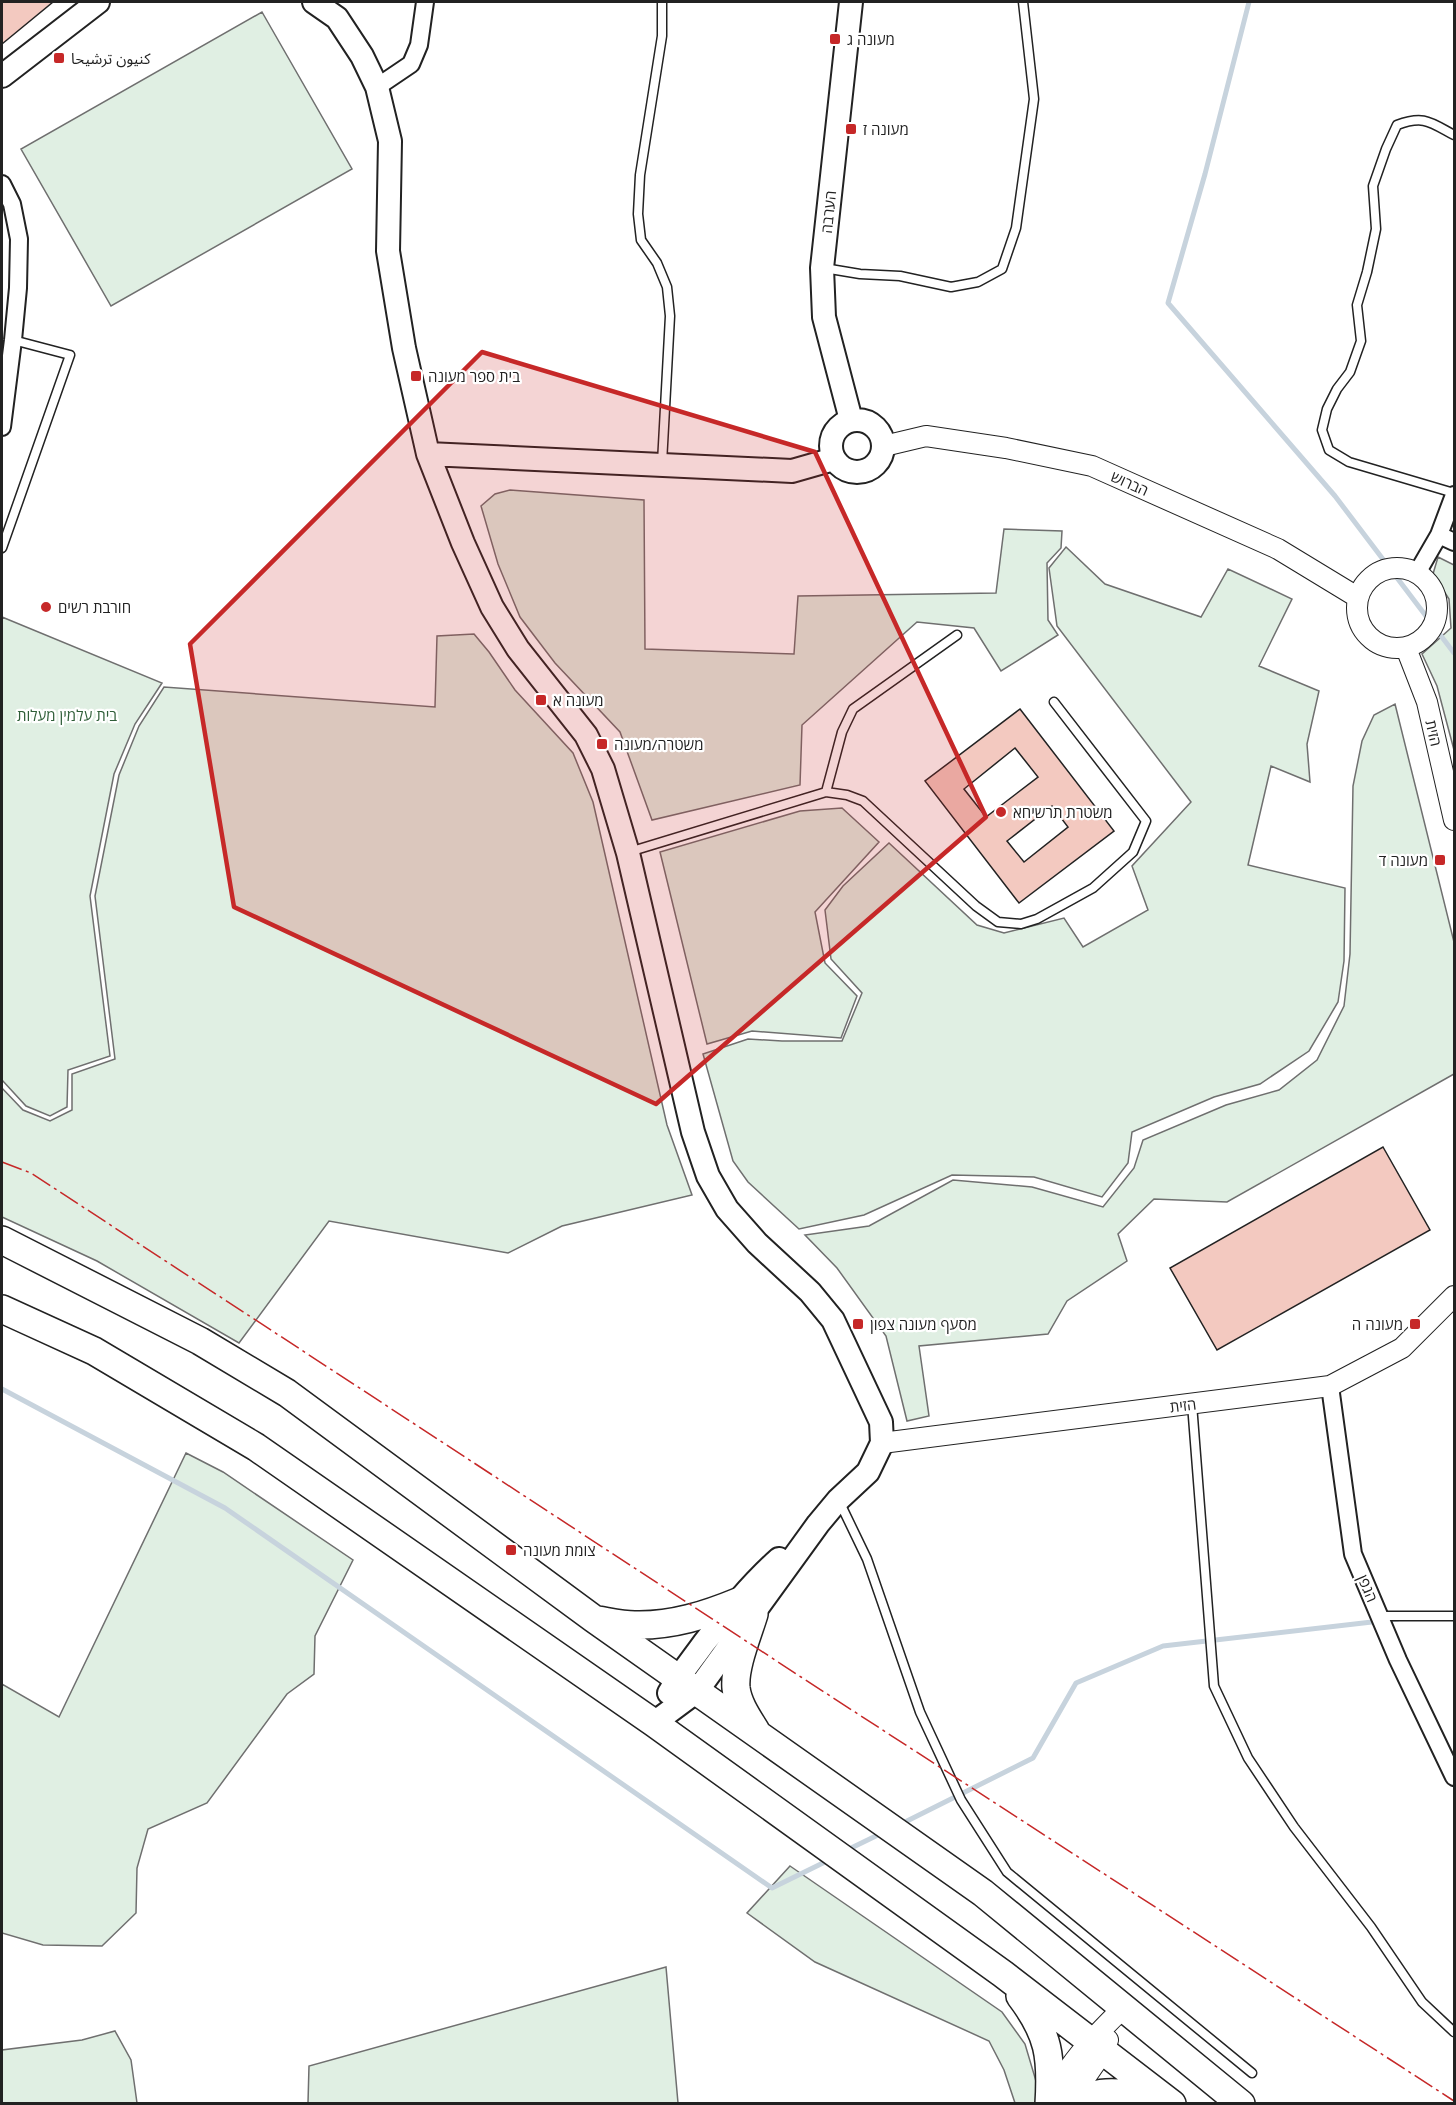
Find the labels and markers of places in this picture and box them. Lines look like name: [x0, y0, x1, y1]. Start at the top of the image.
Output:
place label: מעונה ג: [847, 29, 895, 49]
marker: מעונה ג: [828, 32, 842, 46]
place label: كنيون ترشيحا: [71, 48, 151, 68]
marker: كنيون ترشيحا: [52, 51, 66, 65]
place label: מעונה ז: [863, 119, 909, 139]
marker: מעונה ז: [844, 122, 858, 136]
place label: בית ספר מעונה: [428, 366, 520, 386]
marker: בית ספר מעונה: [409, 369, 423, 383]
place label: חורבת רשים: [58, 597, 131, 617]
marker: חורבת רשים: [39, 600, 53, 614]
place label: מעונה א: [553, 690, 604, 710]
marker: מעונה א: [534, 693, 548, 707]
place label: משטרה/מעונה: [614, 734, 704, 754]
marker: משטרה/מעונה: [595, 737, 609, 751]
place label: משטרת תרשיחא: [1013, 802, 1113, 822]
marker: משטרת תרשיחא: [994, 805, 1008, 819]
place label: מעונה ד: [1379, 850, 1428, 870]
marker: מעונה ד: [1433, 853, 1447, 867]
place label: מסעף מעונה צפון: [870, 1314, 977, 1334]
place label: מעונה ה: [1352, 1314, 1403, 1334]
marker: מסעף מעונה צפון: [851, 1317, 865, 1331]
marker: מעונה ה: [1408, 1317, 1422, 1331]
place label: צומת מעונה: [523, 1540, 596, 1560]
marker: צומת מעונה: [504, 1543, 518, 1557]

